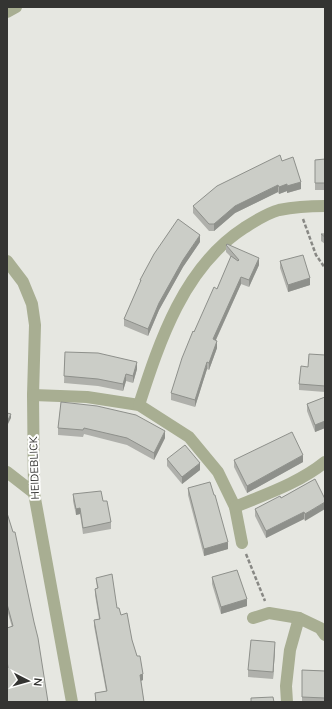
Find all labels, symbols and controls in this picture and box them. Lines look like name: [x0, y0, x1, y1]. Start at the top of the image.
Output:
street label: HEIDEBLICK: [26, 435, 42, 500]
north arrow: [8, 661, 48, 701]
text: N: [31, 677, 45, 687]

